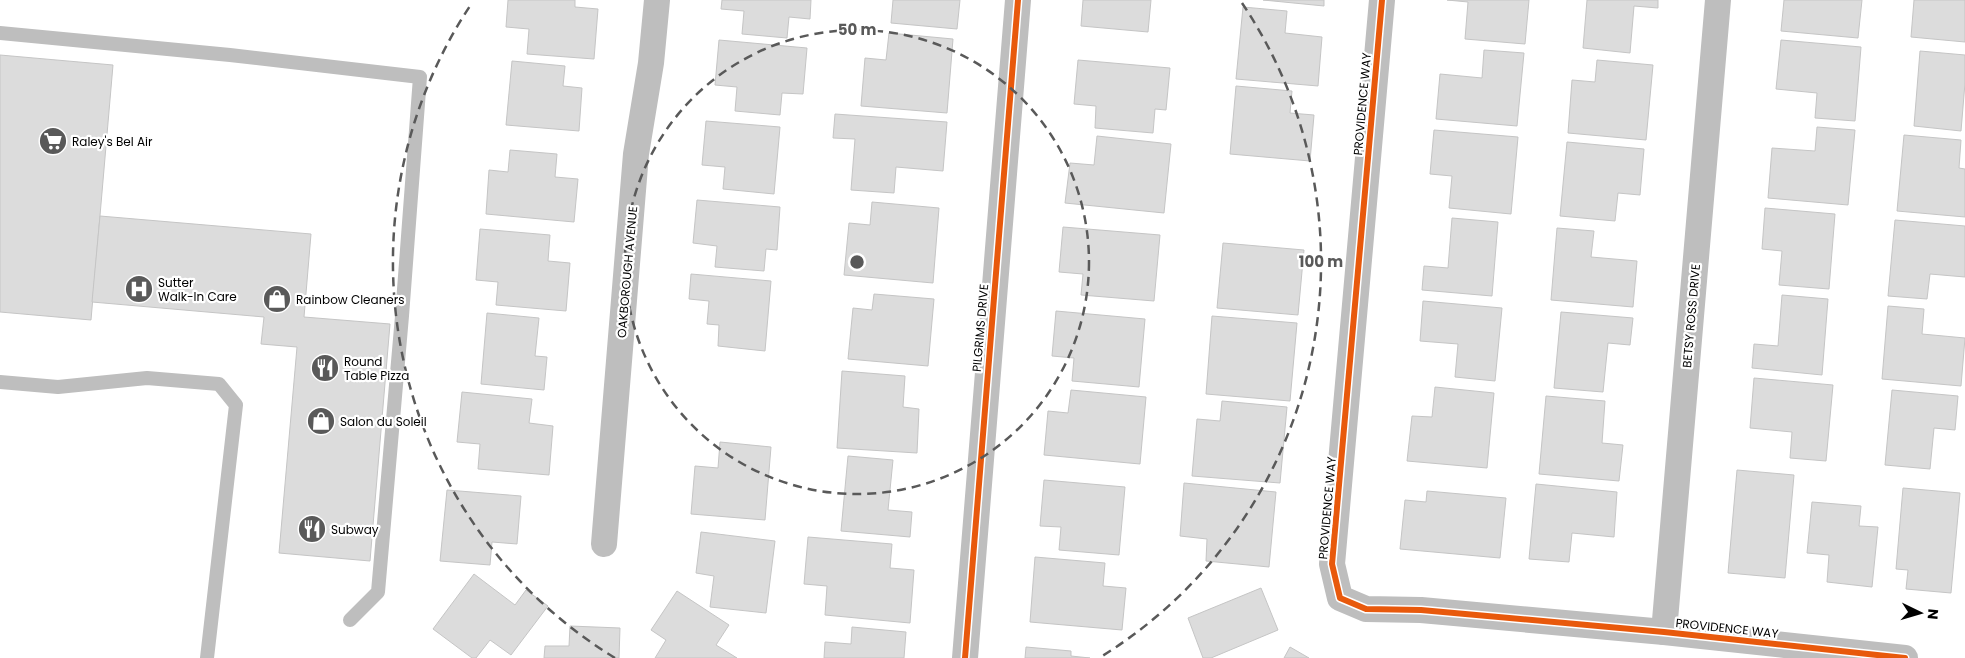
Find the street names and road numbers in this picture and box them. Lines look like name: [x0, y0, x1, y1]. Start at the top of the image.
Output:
street label: PROVIDENCE WAY: [1349, 52, 1375, 156]
street label: OAKBOROUGH AVENUE: [613, 205, 641, 339]
street label: BETSY ROSS DRIVE: [1678, 263, 1704, 369]
street label: PILGRIMS DRIVE: [968, 283, 992, 373]
street label: PROVIDENCE WAY: [1314, 456, 1340, 560]
street label: PROVIDENCE WAY: [1675, 614, 1779, 642]

